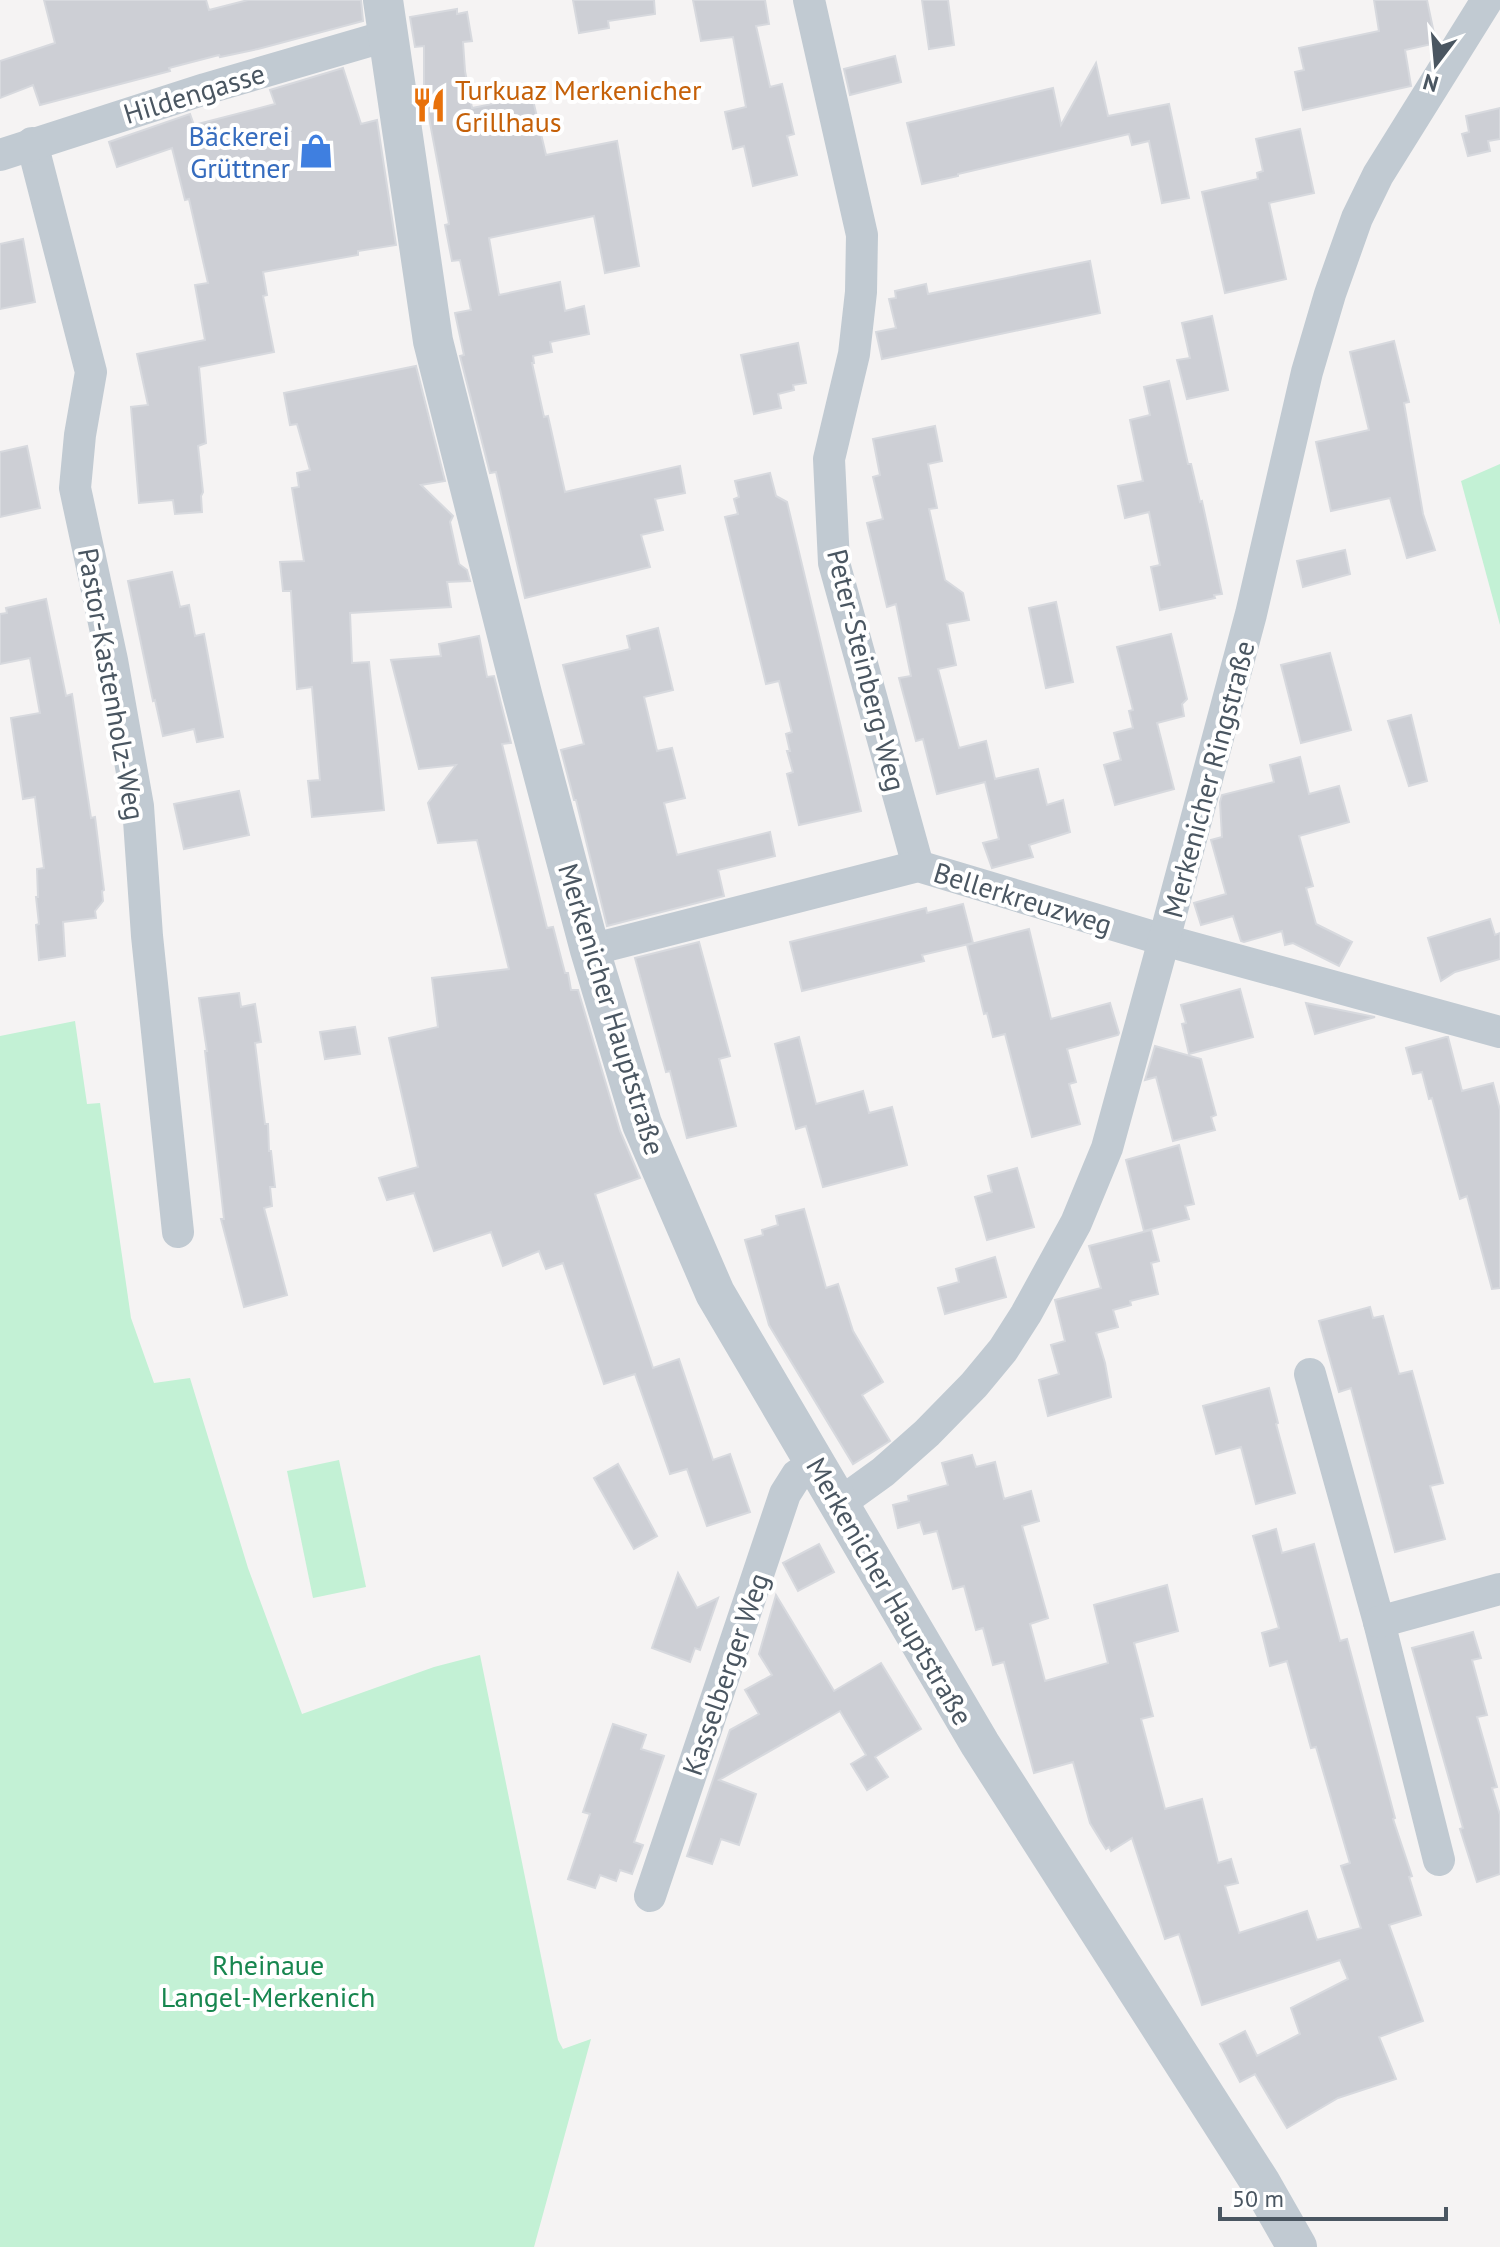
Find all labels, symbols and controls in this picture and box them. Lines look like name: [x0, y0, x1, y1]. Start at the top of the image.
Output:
north arrow: [1396, 24, 1476, 104]
street label: Hildengasse: [119, 54, 269, 132]
text: N: [1420, 68, 1441, 99]
place label: Turkuaz Merkenicher Grillhaus: [455, 71, 702, 140]
restaurant icon: Turkuaz Merkenicher Grillhaus: [410, 86, 448, 124]
place label: Bäckerei Grüttner: [189, 117, 290, 186]
shop icon: Bäckerei Grüttner: [297, 132, 335, 170]
street label: Pastor-Kastenholz-Weg: [70, 545, 154, 823]
street label: Peter-Steinberg-Weg: [819, 545, 915, 795]
street label: Merkenicher Ringstraße: [1153, 636, 1263, 922]
street label: Bellerkreuzweg: [929, 853, 1117, 943]
street label: Merkenicher Hauptstraße: [550, 859, 674, 1159]
street label: Merkenicher Hauptstraße: [798, 1450, 982, 1732]
street label: Kasselberger Weg: [673, 1568, 777, 1780]
park label: Rheinaue Langel-Merkenich: [161, 1946, 375, 2015]
scale bar: [1220, 2171, 1446, 2221]
text: 50 m: [1232, 2183, 1284, 2214]

